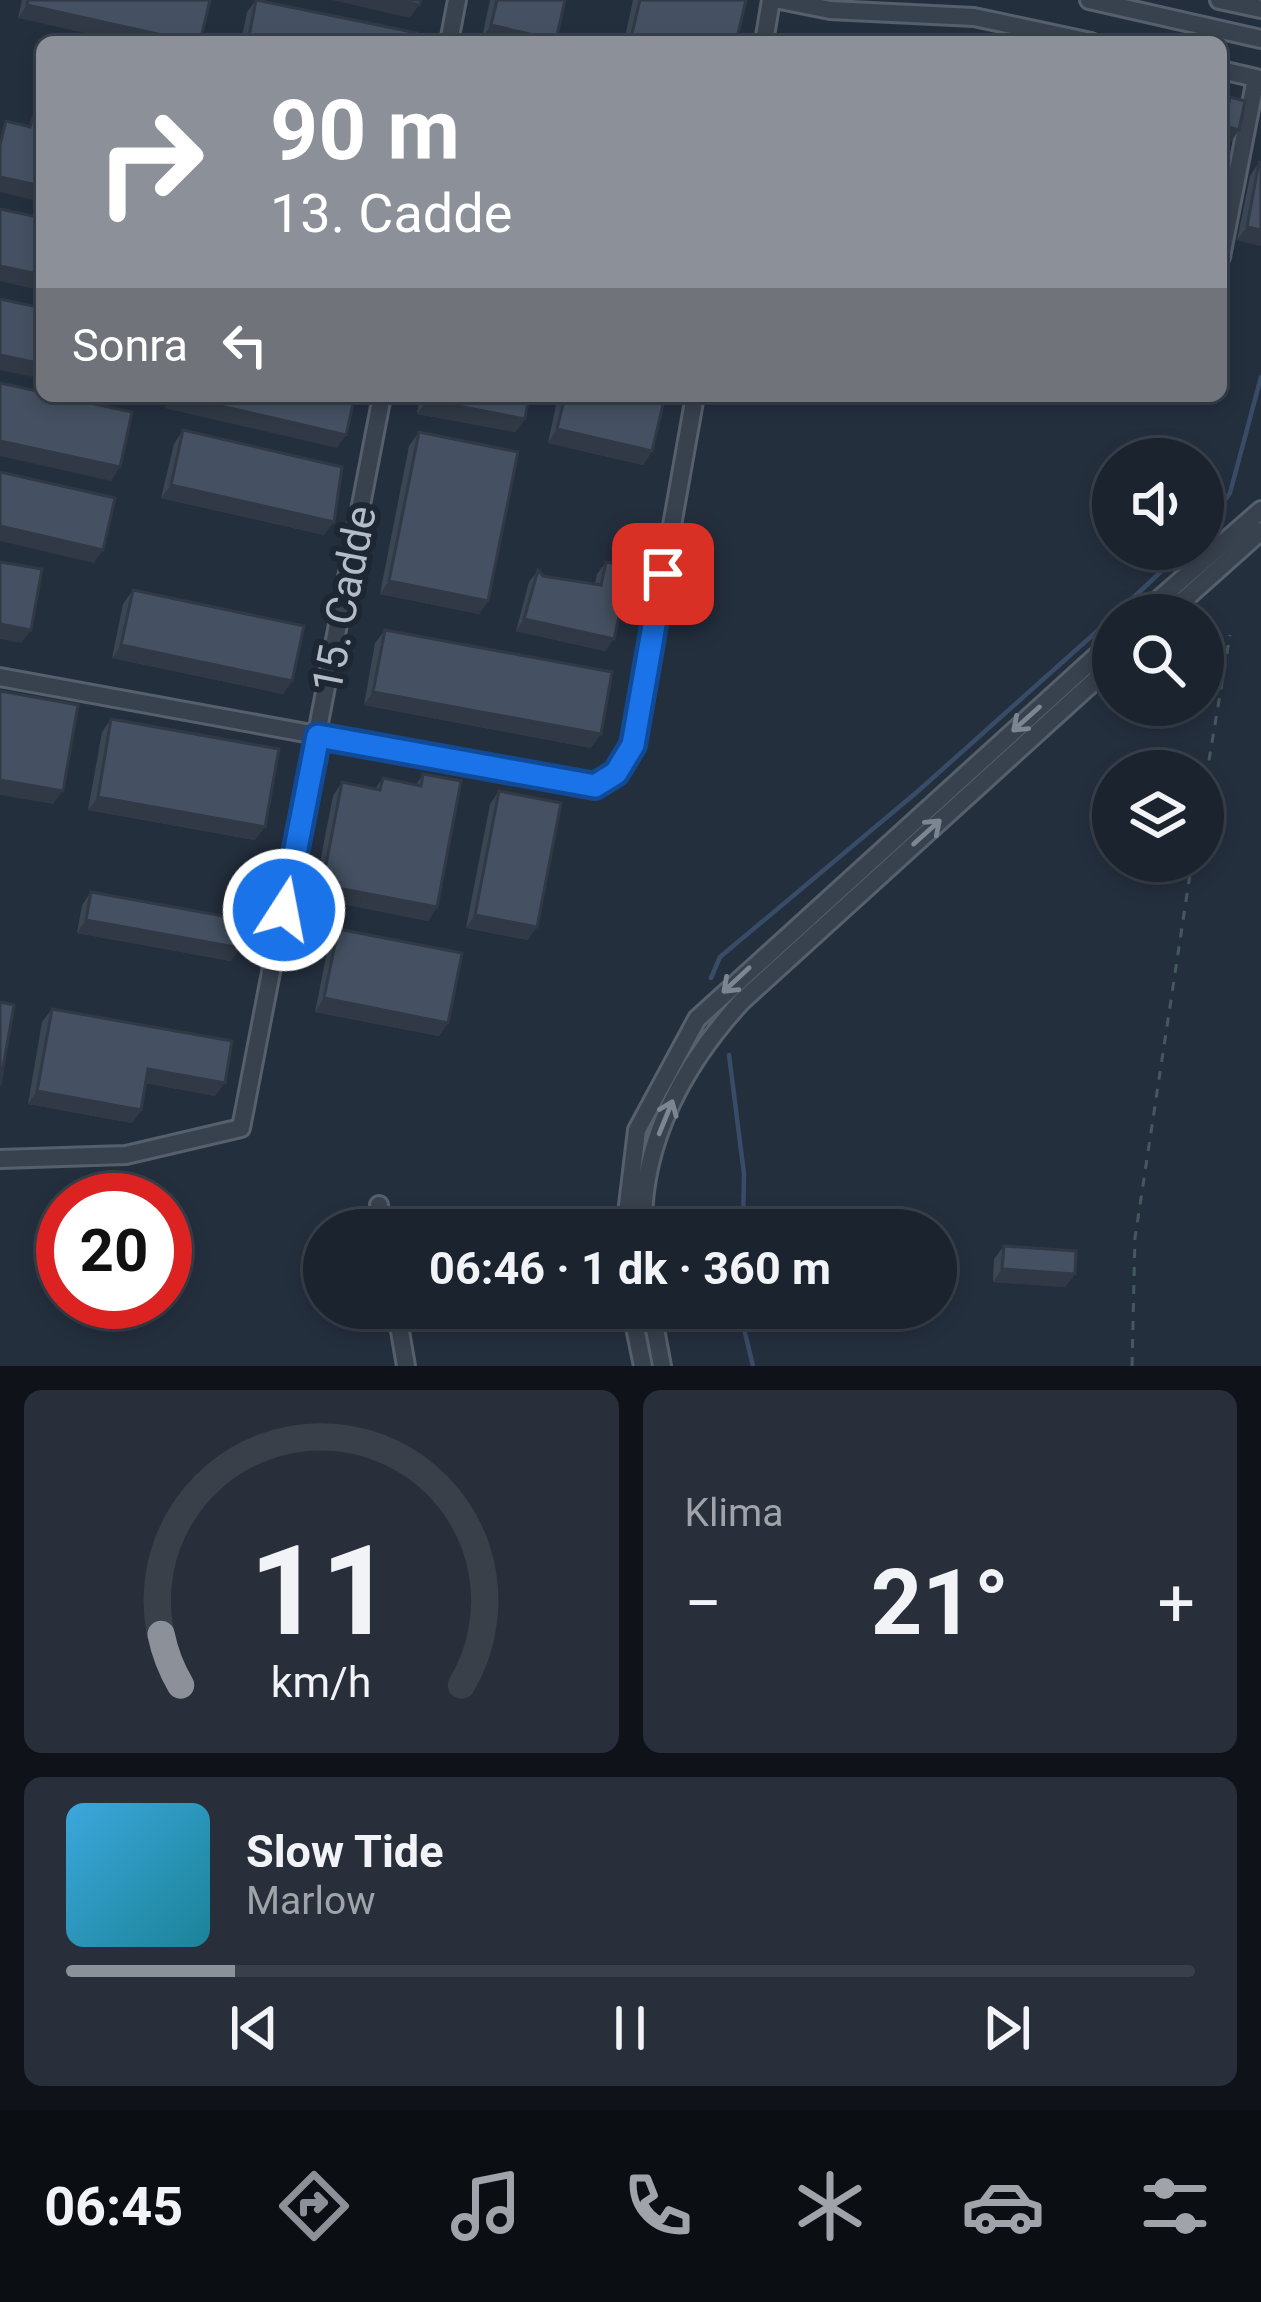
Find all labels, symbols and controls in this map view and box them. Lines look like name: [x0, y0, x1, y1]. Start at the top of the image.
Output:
text: 90 m: [270, 81, 460, 180]
icon: right: [72, 84, 228, 240]
text: 13. Cadde: [270, 182, 512, 245]
icon: left: [212, 312, 278, 378]
text: Sonra: [72, 319, 188, 372]
map controls: [1092, 438, 1224, 882]
button: sound: [1092, 438, 1224, 570]
street label: 15. Cadde: [302, 502, 386, 696]
pin: [612, 523, 714, 625]
icon: arrive: [630, 541, 696, 607]
button: search: [1092, 594, 1224, 726]
one-way arrow: [1011, 705, 1042, 732]
button: layers: [1092, 750, 1224, 882]
one-way arrow: [912, 819, 942, 847]
position arrow: [221, 847, 347, 973]
one-way arrow: [722, 966, 752, 993]
one-way arrow: [657, 1099, 679, 1136]
speed limit sign: 20: [36, 1173, 192, 1329]
text: 06:46 · 1 dk · 360 m: [429, 1242, 831, 1295]
text: Klima: [685, 1490, 783, 1536]
text: 11: [250, 1518, 393, 1664]
text: 21°: [871, 1551, 1009, 1656]
text: −: [685, 1565, 722, 1642]
text: +: [1158, 1565, 1195, 1642]
text: km/h: [271, 1656, 372, 1706]
text: Slow Tide: [246, 1825, 444, 1878]
text: Marlow: [246, 1878, 376, 1924]
icon: previous: [221, 1995, 287, 2061]
icon: pause: [597, 1995, 663, 2061]
icon: next: [974, 1995, 1040, 2061]
icon: directions: [272, 2164, 356, 2248]
icon: music: [444, 2164, 528, 2248]
icon: phone: [616, 2164, 700, 2248]
icon: climate: [788, 2164, 872, 2248]
icon: car: [961, 2164, 1045, 2248]
icon: filters: [1133, 2164, 1217, 2248]
text: 06:45: [44, 2175, 183, 2238]

